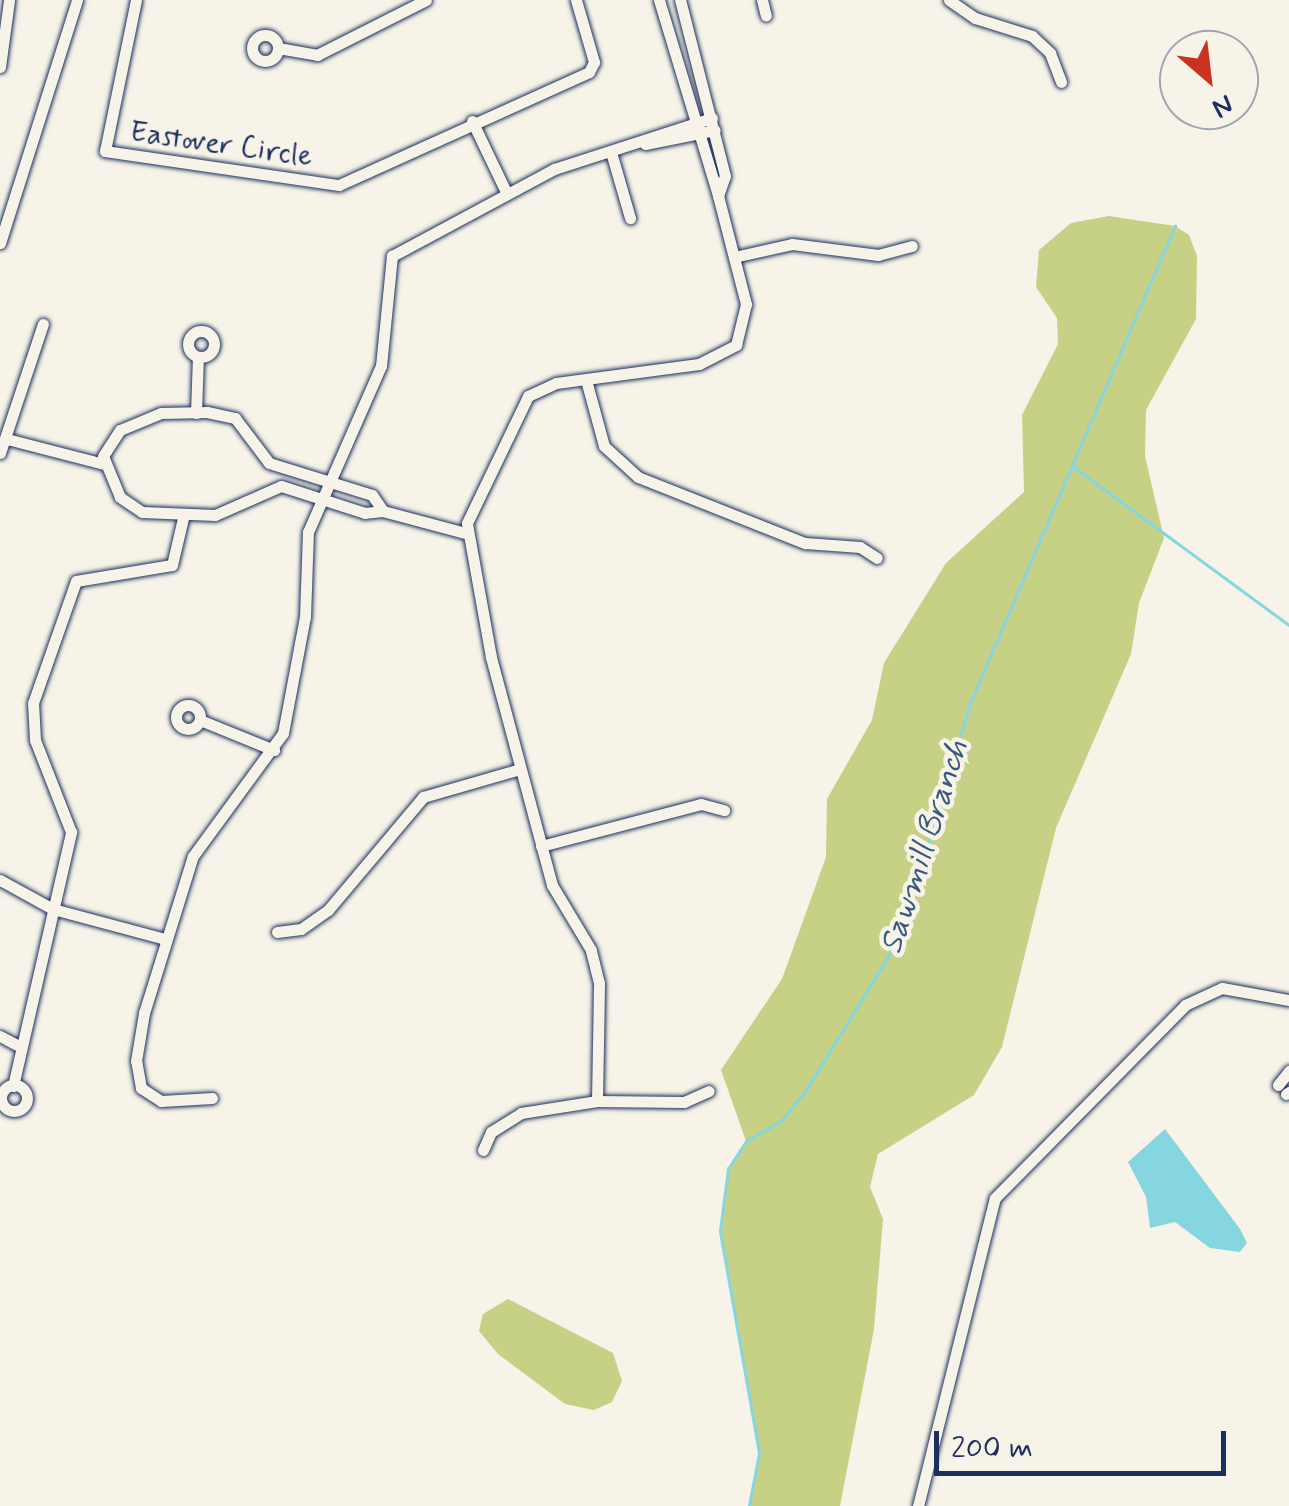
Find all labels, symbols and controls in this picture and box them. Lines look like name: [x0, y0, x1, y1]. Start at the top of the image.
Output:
north arrow: [1159, 30, 1259, 130]
text: N: [1205, 84, 1239, 126]
street label: Eastover Circle: [126, 114, 316, 176]
water label: Sawmill Branch: [872, 733, 978, 961]
scale bar: [939, 1411, 1232, 1473]
text: 200 m: [951, 1429, 1033, 1468]

